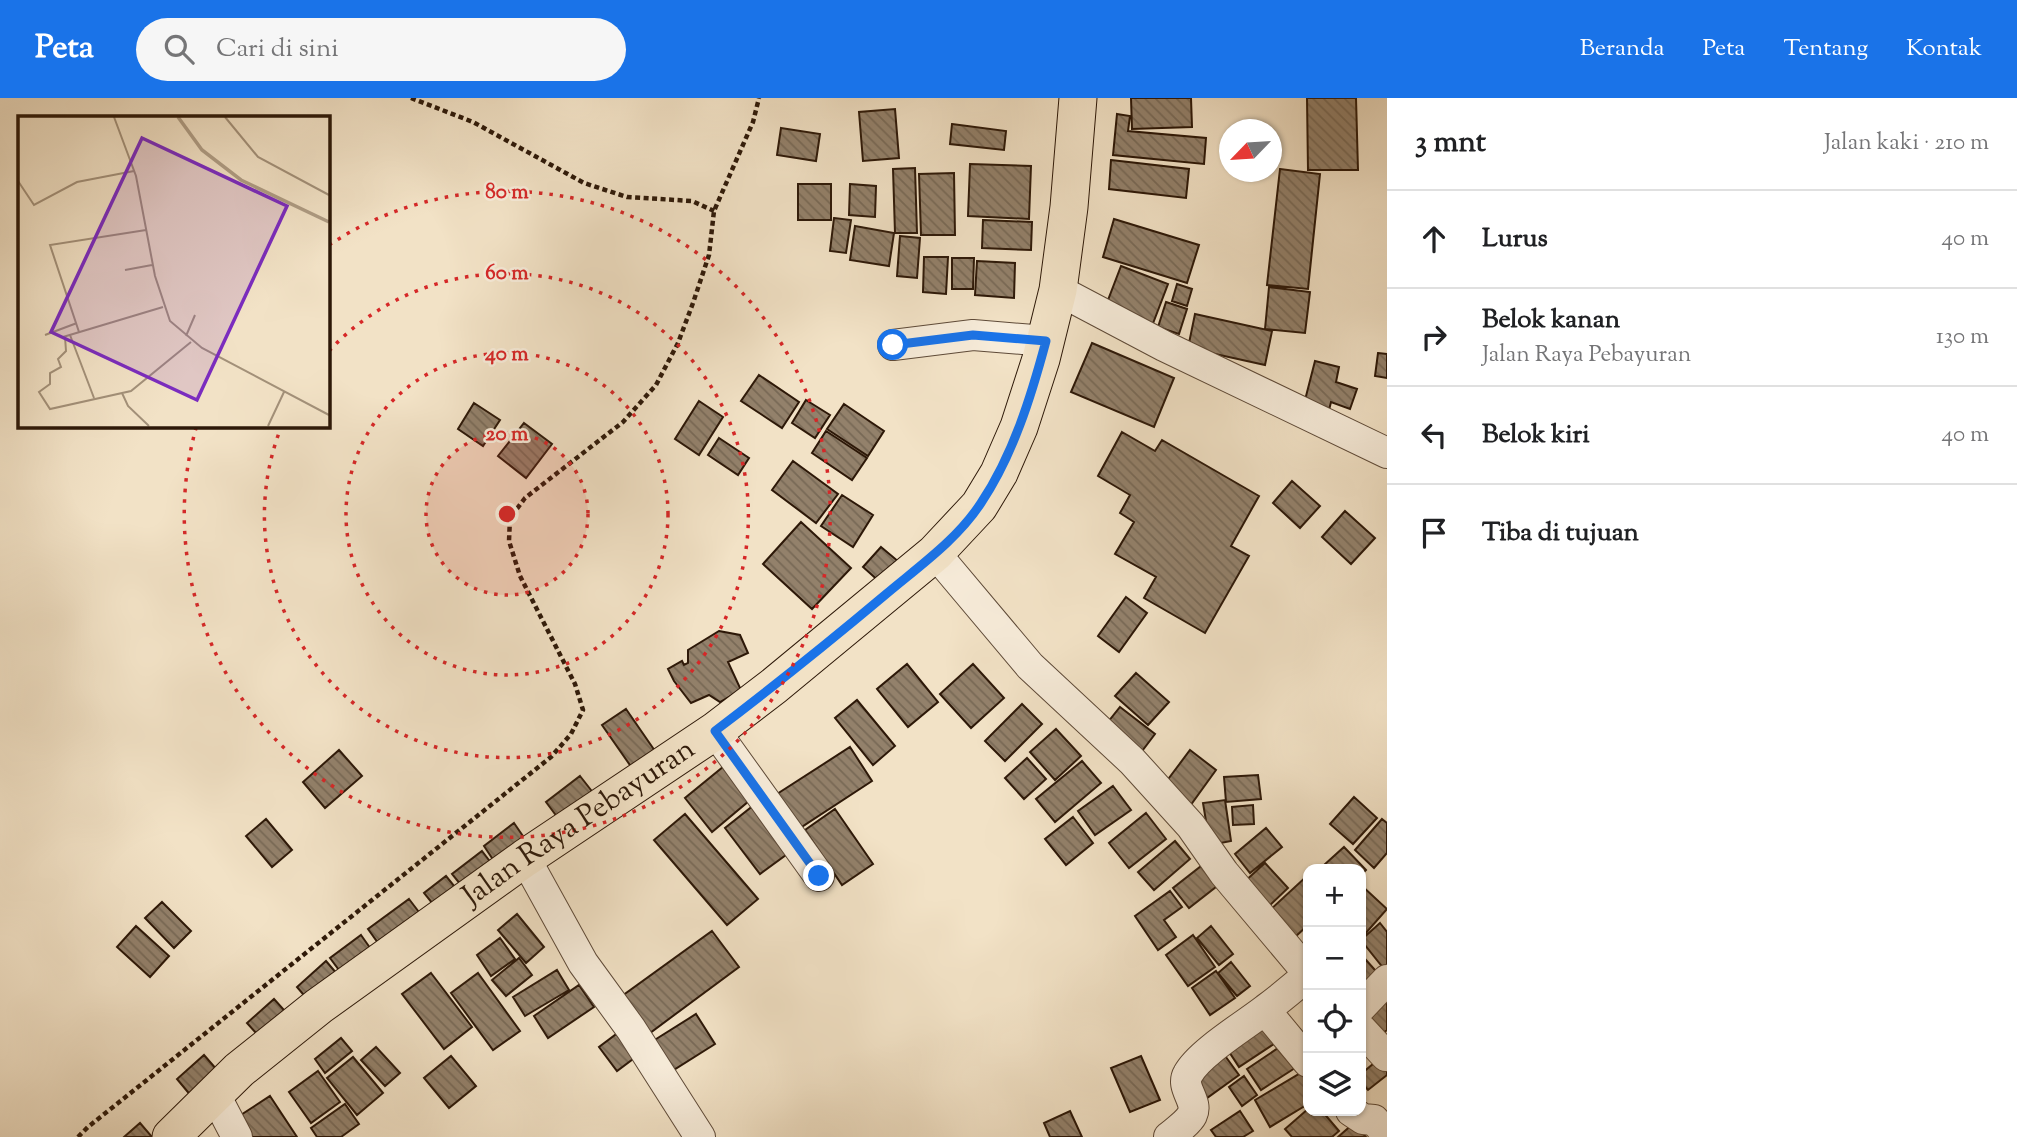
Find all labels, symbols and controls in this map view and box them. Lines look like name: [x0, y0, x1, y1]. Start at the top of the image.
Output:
search box: [136, 18, 626, 81]
text: Peta: [35, 25, 94, 73]
icon: search: [160, 30, 198, 68]
text: Cari di sini: [216, 31, 339, 68]
text: Beranda: [1580, 32, 1665, 66]
text: Peta: [1703, 32, 1745, 66]
text: Tentang: [1783, 32, 1868, 66]
text: Kontak: [1906, 32, 1982, 66]
inset map: [18, 116, 329, 427]
north arrow: [1219, 119, 1282, 182]
text: 3 mnt: [1415, 122, 1486, 165]
text: Jalan kaki · 210 m: [1824, 127, 1989, 160]
text: 80 m: [485, 178, 529, 208]
icon: ahead: [1415, 220, 1453, 258]
text: Lurus: [1482, 221, 1548, 258]
text: 40 m: [1942, 223, 1989, 256]
text: 60 m: [485, 259, 529, 289]
text: Belok kanan: [1482, 302, 1620, 339]
icon: right: [1415, 318, 1453, 356]
text: 130 m: [1936, 321, 1989, 354]
route start: [877, 329, 908, 360]
text: Jalan Raya Pebayuran: [1482, 339, 1691, 372]
text: 40 m: [484, 340, 529, 370]
icon: left: [1415, 416, 1453, 454]
text: Belok kiri: [1482, 417, 1590, 454]
text: 40 m: [1942, 419, 1989, 452]
text: 20 m: [486, 420, 529, 450]
centre of rings: [495, 502, 519, 526]
icon: arrive: [1415, 514, 1453, 552]
text: Tiba di tujuan: [1482, 515, 1639, 552]
street label: Jalan Raya Pebayuran: [452, 728, 704, 919]
route end: [803, 860, 834, 891]
map controls: [1303, 864, 1366, 1116]
button: +: [1303, 864, 1366, 927]
button: −: [1303, 927, 1366, 990]
button: locate: [1303, 990, 1366, 1053]
button: layers: [1303, 1053, 1366, 1116]

